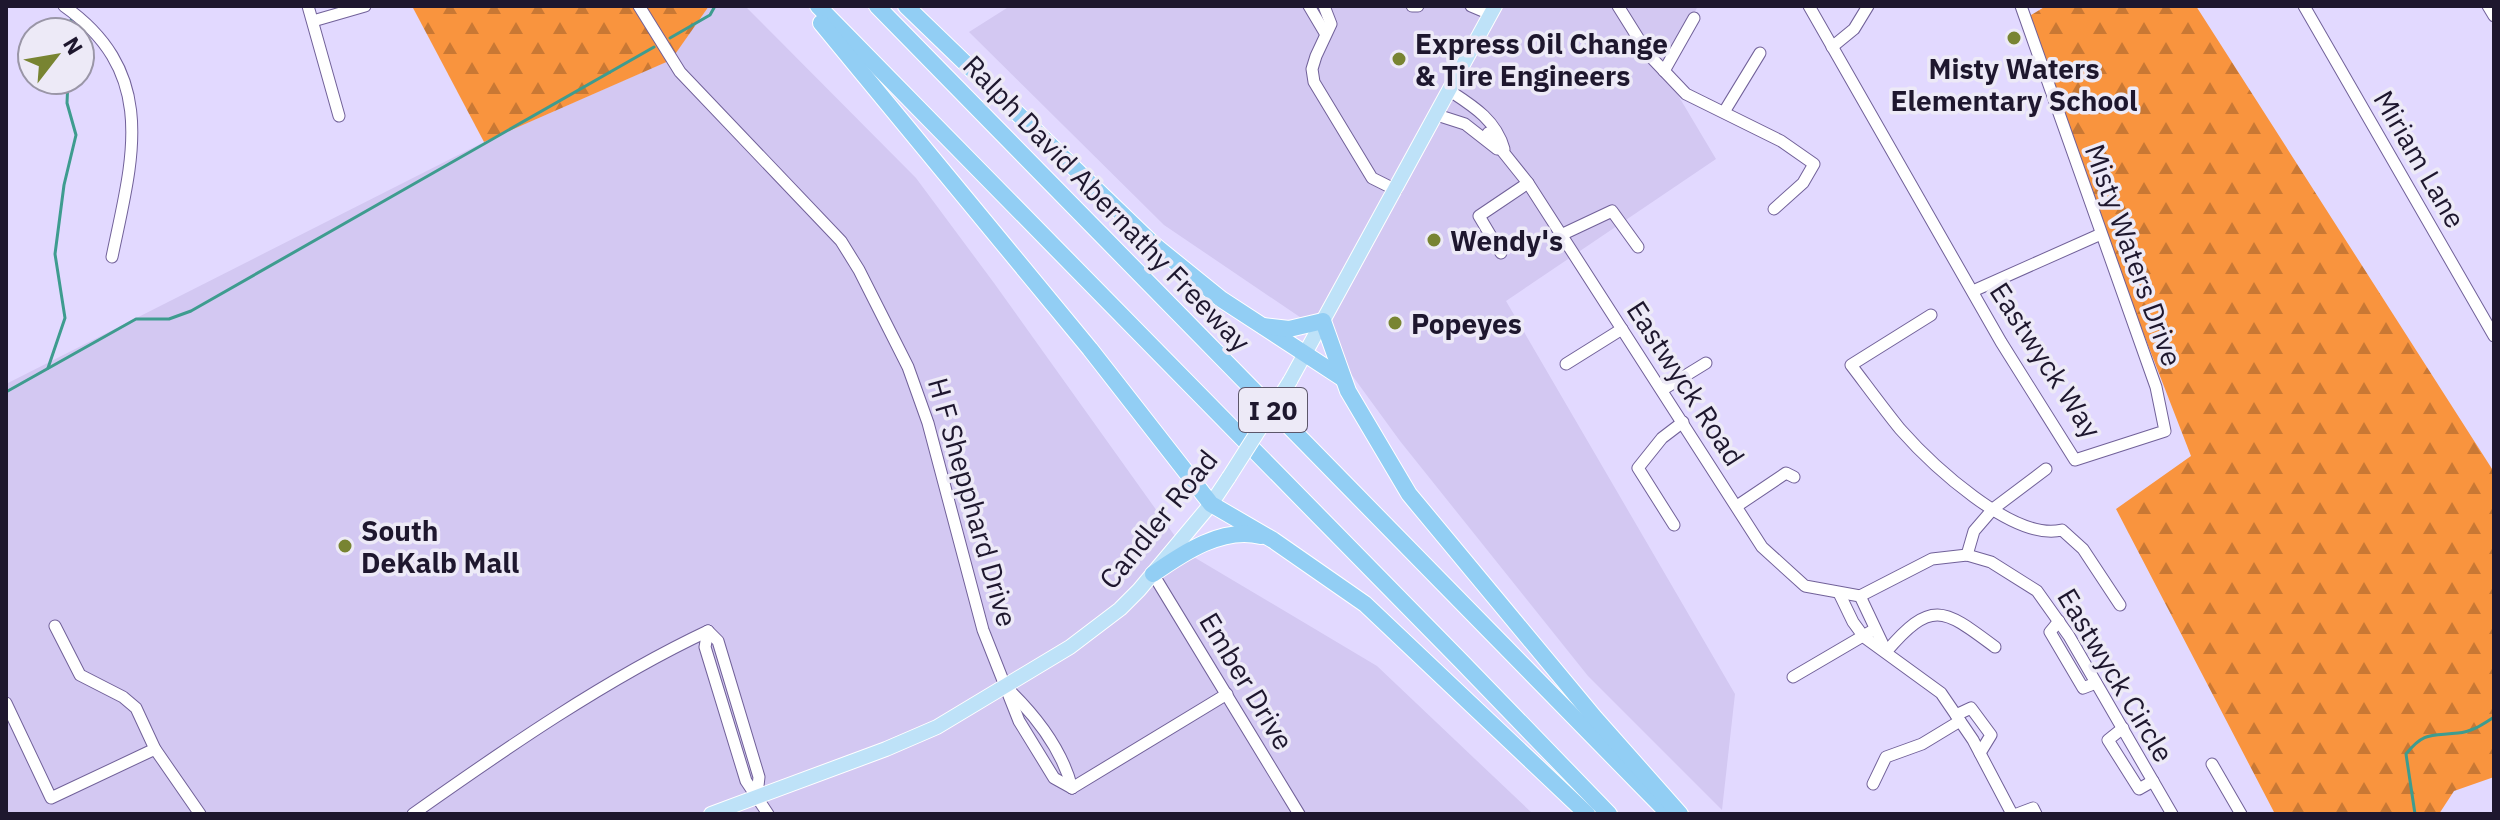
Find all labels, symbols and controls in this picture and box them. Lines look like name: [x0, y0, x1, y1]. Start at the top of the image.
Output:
north arrow: [16, 16, 96, 96]
place label: Express Oil Change & Tire Engineers: [1415, 25, 1668, 94]
marker: Misty Waters Elementary School: [2005, 29, 2023, 47]
text: N: [57, 31, 90, 60]
street label: Ralph David Abernathy Freeway: [955, 47, 1259, 359]
marker: Express Oil Change & Tire Engineers: [1390, 50, 1408, 68]
place label: Misty Waters Elementary School: [1890, 50, 2138, 119]
street label: Miriam Lane: [2366, 83, 2474, 235]
street label: Misty Waters Drive: [2077, 139, 2191, 371]
place label: Wendy's: [1450, 222, 1563, 259]
marker: Wendy's: [1425, 231, 1443, 249]
street label: Eastwyck Way: [1982, 275, 2110, 445]
street label: Eastwyck Road: [1619, 293, 1753, 473]
place label: Popeyes: [1411, 305, 1522, 342]
marker: Popeyes: [1386, 314, 1404, 332]
street label: H F Shepphard Drive: [920, 373, 1026, 631]
road number: I 20: [1239, 388, 1307, 432]
street label: Candler Road: [1091, 442, 1225, 596]
place label: South DeKalb Mall: [361, 512, 519, 581]
marker: South DeKalb Mall: [336, 537, 354, 555]
street label: Eastwyck Circle: [2049, 581, 2183, 769]
street label: Ember Drive: [1191, 605, 1303, 757]

